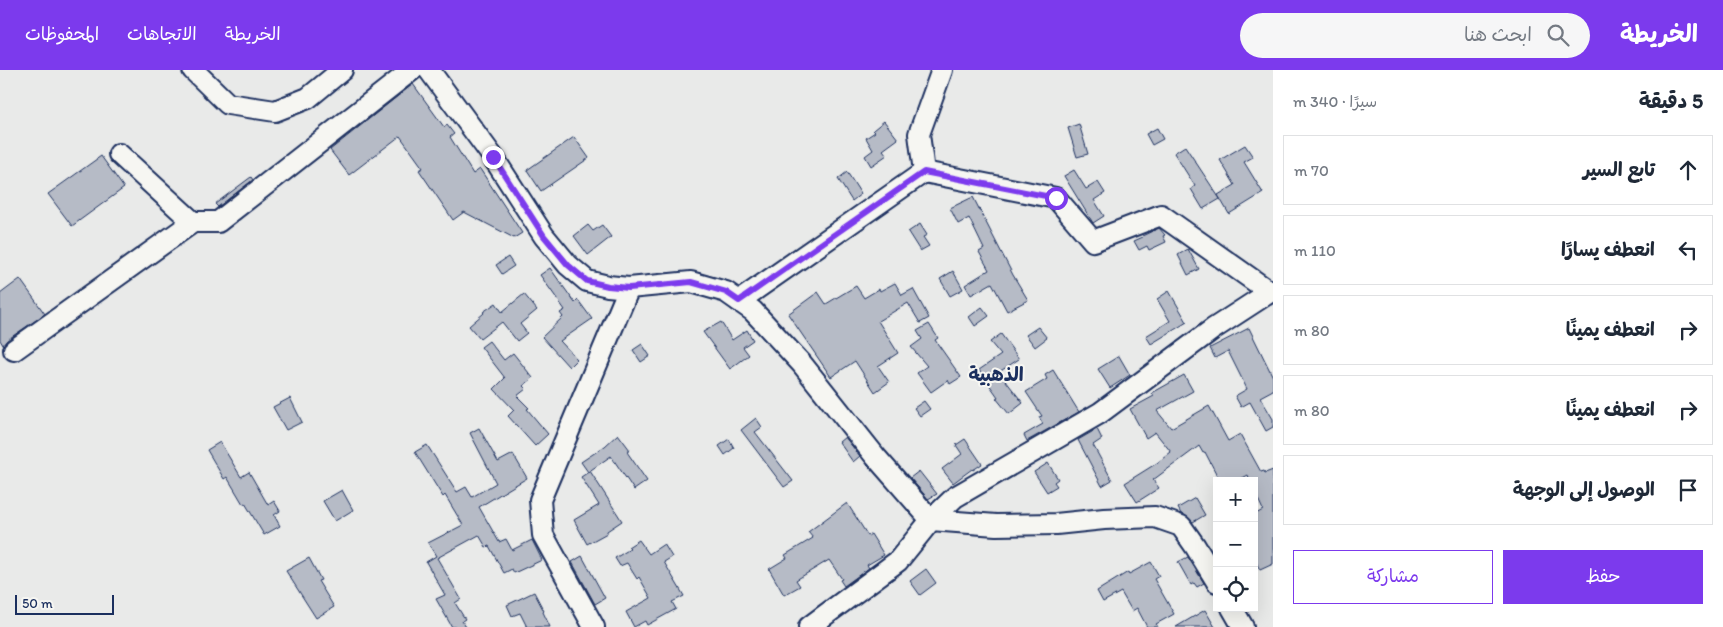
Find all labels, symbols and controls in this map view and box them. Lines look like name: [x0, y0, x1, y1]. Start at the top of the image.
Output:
search box: [1240, 13, 1590, 58]
text: الخريطة: [1620, 19, 1698, 48]
icon: search: [1544, 21, 1572, 49]
text: المحفوظات: [25, 23, 99, 45]
text: الاتجاهات: [127, 23, 197, 45]
text: الخريطة: [225, 23, 281, 45]
text: ابحث هنا: [1464, 23, 1532, 46]
text: 5 دقيقة: [1639, 88, 1703, 113]
text: سيرًا · 340 m: [1293, 92, 1377, 111]
route end: [482, 146, 505, 169]
icon: ahead: [1674, 156, 1702, 184]
text: تابع السير: [1583, 158, 1655, 181]
text: 70 m: [1294, 161, 1329, 180]
route start: [1045, 187, 1068, 210]
icon: left: [1674, 236, 1702, 264]
text: انعطف يسارًا: [1561, 238, 1655, 261]
text: 110 m: [1294, 241, 1336, 260]
icon: right: [1674, 316, 1702, 344]
text: انعطف يمينًا: [1566, 318, 1655, 341]
text: 80 m: [1294, 321, 1330, 340]
district label: الذهبية: [968, 363, 1024, 387]
icon: right: [1674, 396, 1702, 424]
text: انعطف يمينًا: [1566, 398, 1655, 421]
text: 80 m: [1294, 401, 1330, 420]
icon: arrive: [1674, 476, 1702, 504]
map controls: [1213, 477, 1258, 612]
button: +: [1213, 477, 1258, 522]
text: الوصول إلى الوجهة: [1513, 478, 1655, 501]
button: −: [1213, 522, 1258, 567]
button: مشاركة: [1293, 550, 1493, 604]
button: حفظ: [1503, 550, 1703, 604]
button: locate: [1213, 567, 1258, 612]
scale bar: [15, 592, 114, 615]
text: 50 m: [22, 595, 53, 612]

